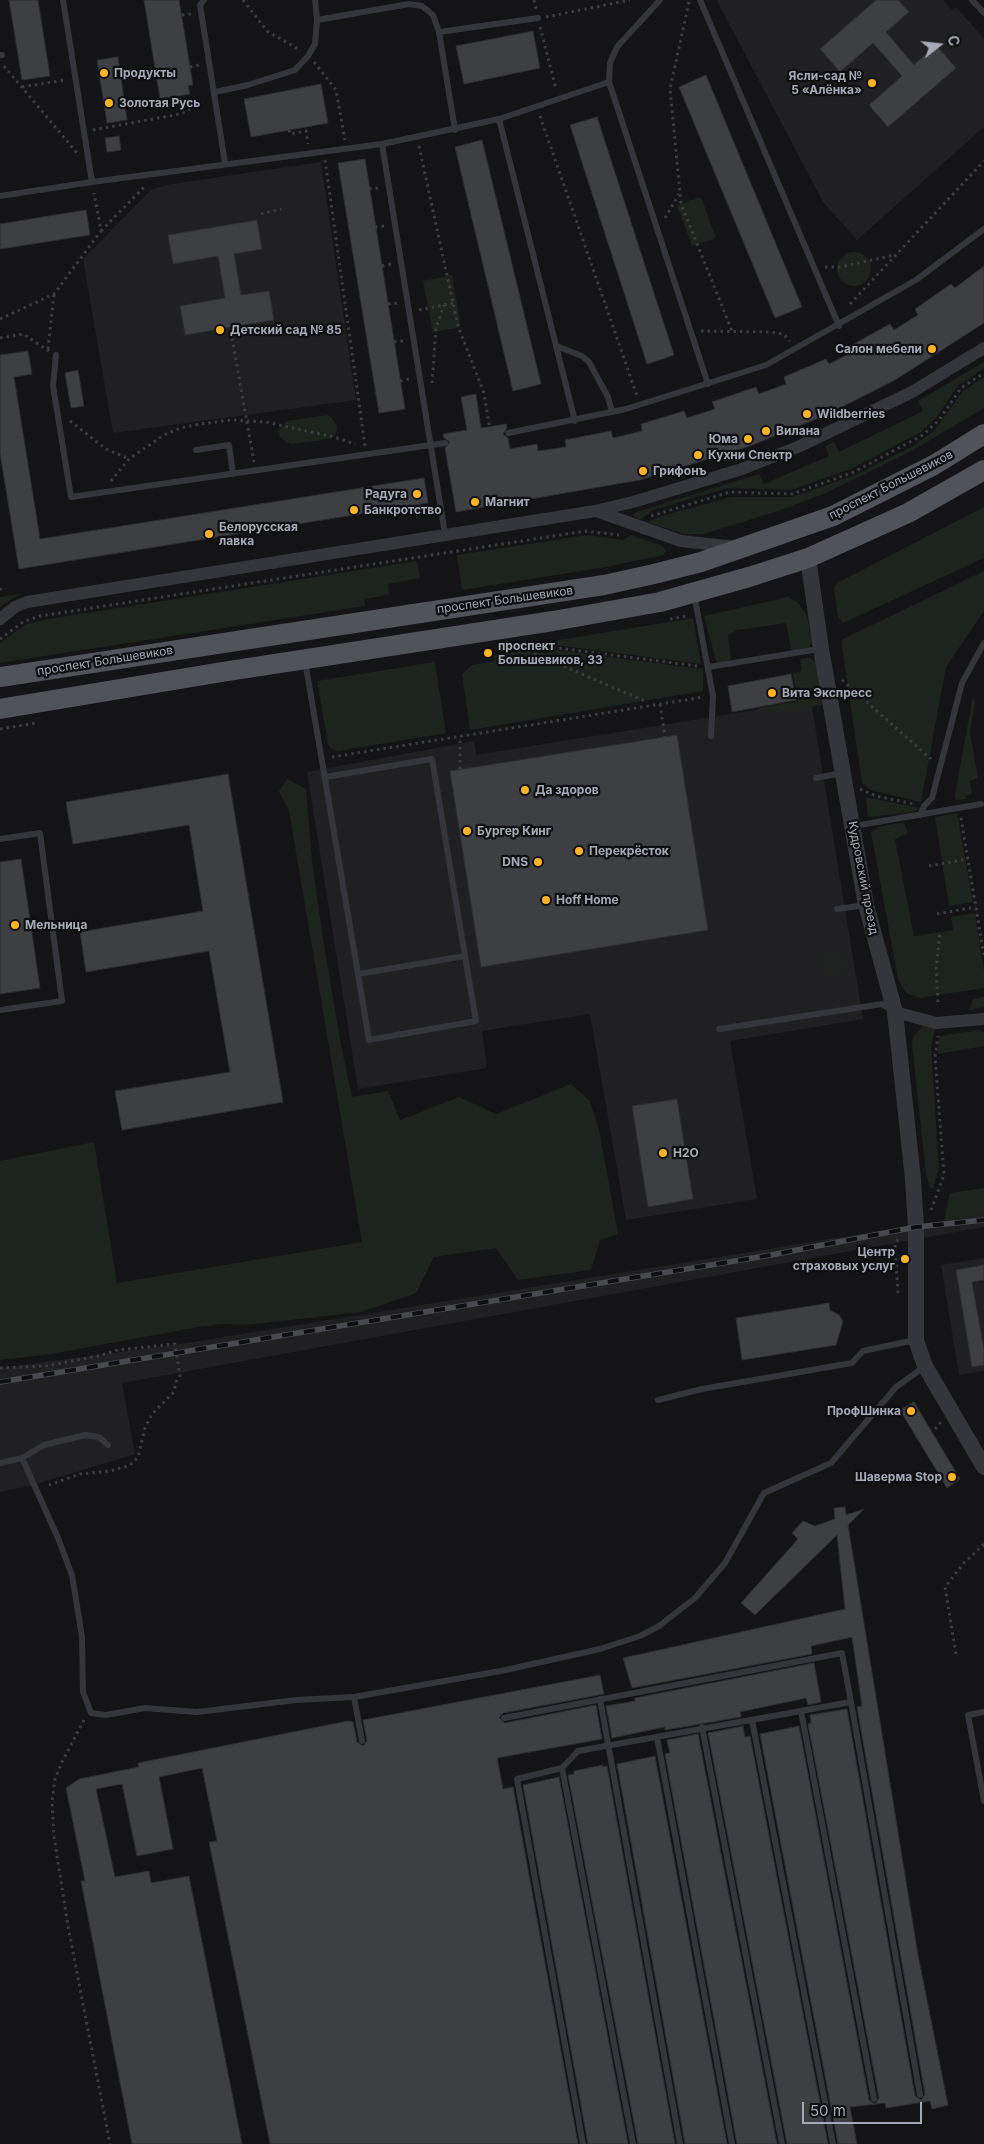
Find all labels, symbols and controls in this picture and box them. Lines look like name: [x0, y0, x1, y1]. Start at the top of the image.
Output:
north arrow: [914, 20, 964, 70]
text: С: [944, 33, 963, 48]
place label: Продукты: [114, 66, 176, 80]
marker: Продукты: [98, 67, 110, 79]
place label: Ясли-сад № 5 «Алёнка»: [789, 69, 862, 97]
marker: Ясли-сад № 5 «Алёнка»: [866, 77, 878, 89]
place label: Золотая Русь: [119, 96, 200, 110]
marker: Золотая Русь: [103, 97, 115, 109]
place label: Детский сад № 85: [230, 323, 342, 337]
marker: Детский сад № 85: [214, 324, 226, 336]
place label: Салон мебели: [835, 342, 922, 356]
marker: Салон мебели: [926, 343, 938, 355]
place label: Wildberries: [817, 407, 885, 421]
marker: Wildberries: [801, 408, 813, 420]
place label: Вилана: [776, 424, 820, 438]
marker: Вилана: [760, 425, 772, 437]
place label: Юма: [709, 432, 738, 446]
marker: Юма: [742, 433, 754, 445]
street label: проспект Большевиков: [826, 447, 956, 523]
place label: Кухни Спектр: [708, 448, 792, 462]
marker: Кухни Спектр: [692, 449, 704, 461]
place label: Грифонъ: [653, 464, 707, 478]
marker: Грифонъ: [637, 465, 649, 477]
place label: Радуга: [365, 487, 407, 501]
marker: Радуга: [411, 488, 423, 500]
place label: Магнит: [485, 495, 530, 509]
marker: Магнит: [469, 496, 481, 508]
place label: Банкротство: [364, 503, 442, 517]
marker: Банкротство: [348, 504, 360, 516]
place label: Белорусская лавка: [219, 520, 298, 548]
marker: Белорусская лавка: [203, 528, 215, 540]
street label: проспект Большевиков: [436, 583, 574, 617]
place label: проспект Большевиков, 33: [498, 639, 603, 667]
street label: проспект Большевиков: [36, 643, 174, 679]
marker: проспект Большевиков, 33: [482, 647, 494, 659]
place label: Вита Экспресс: [782, 686, 872, 700]
marker: Вита Экспресс: [766, 687, 778, 699]
place label: Да здоров: [535, 783, 599, 797]
marker: Да здоров: [519, 784, 531, 796]
street label: Кудровский проезд: [845, 820, 881, 936]
place label: Бургер Кинг: [477, 824, 551, 838]
marker: Бургер Кинг: [461, 825, 473, 837]
place label: Перекрёсток: [589, 844, 669, 858]
marker: Перекрёсток: [573, 845, 585, 857]
place label: DNS: [502, 855, 528, 869]
marker: DNS: [532, 856, 544, 868]
place label: Hoff Home: [556, 893, 619, 907]
marker: Hoff Home: [540, 894, 552, 906]
place label: Мельница: [25, 918, 87, 932]
marker: Мельница: [9, 919, 21, 931]
place label: H2O: [673, 1146, 699, 1160]
marker: H2O: [657, 1147, 669, 1159]
place label: Центр страховых услуг: [793, 1245, 895, 1273]
marker: Центр страховых услуг: [899, 1253, 911, 1265]
place label: ПрофШинка: [827, 1404, 901, 1418]
marker: ПрофШинка: [905, 1405, 917, 1417]
place label: Шаверма Stop: [855, 1470, 942, 1484]
marker: Шаверма Stop: [946, 1471, 958, 1483]
scale bar: [804, 2092, 924, 2124]
text: 50 m: [810, 2101, 846, 2120]

